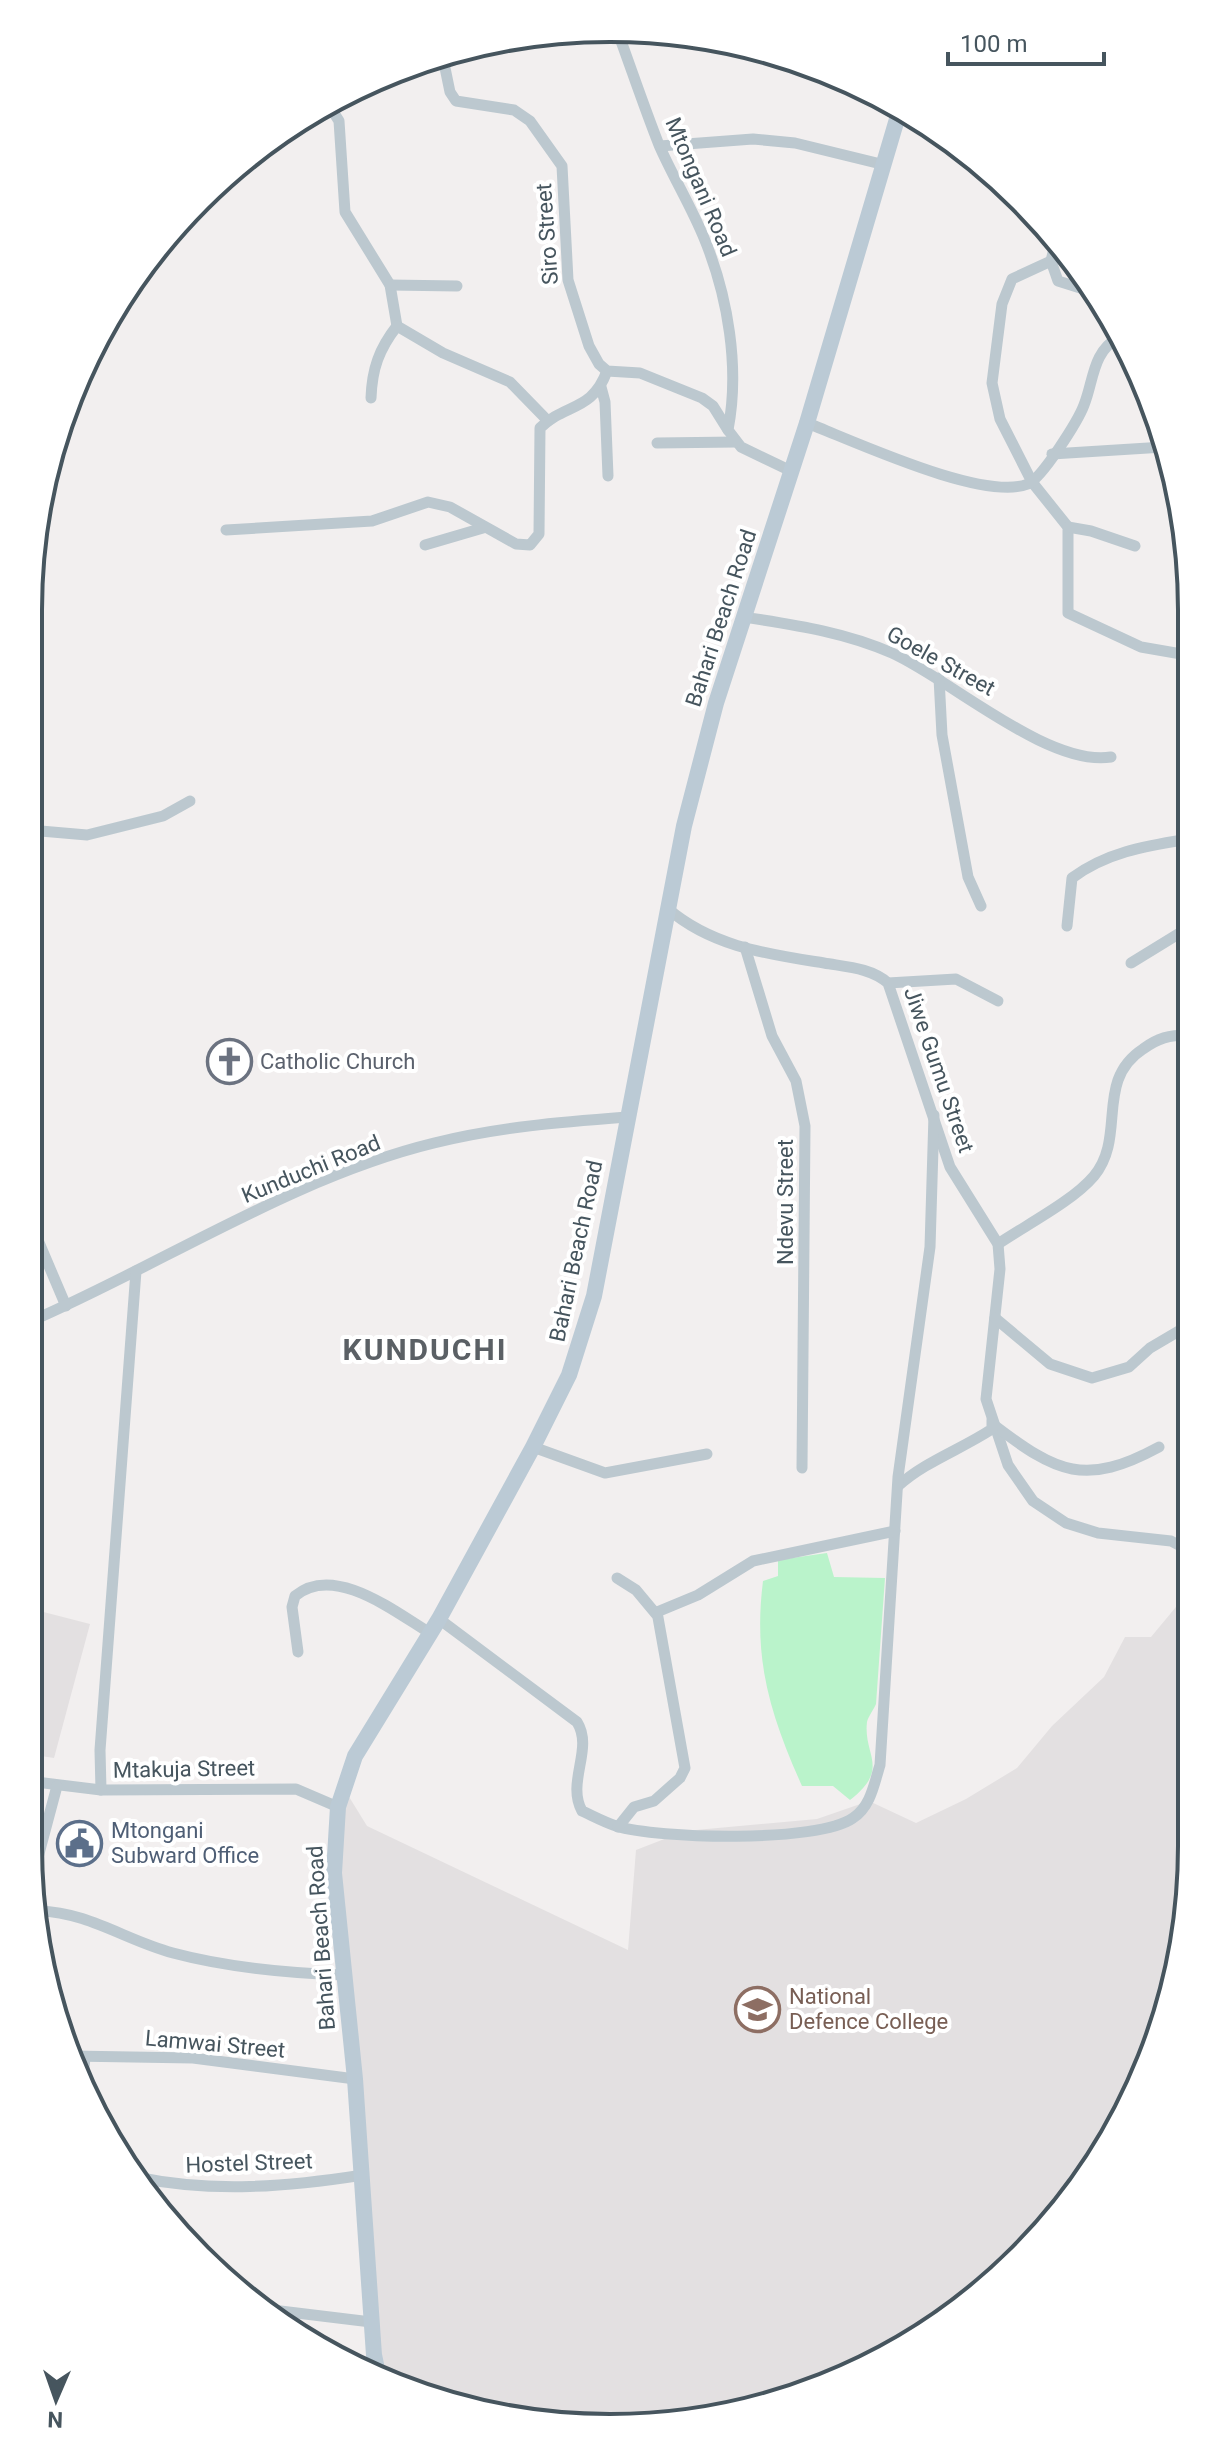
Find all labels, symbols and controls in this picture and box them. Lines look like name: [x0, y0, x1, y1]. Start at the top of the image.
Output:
scale bar: [948, 16, 1104, 66]
text: 100 m: [960, 30, 1027, 58]
street label: Mtongani Road: [660, 114, 742, 260]
street label: Siro Street: [531, 182, 563, 286]
street label: Bahari Beach Road: [681, 526, 761, 710]
street label: Goele Street: [883, 621, 999, 701]
street label: Jiwe Gumu Street: [899, 984, 979, 1156]
church icon: Catholic Church: [205, 1037, 253, 1085]
place label: Catholic Church: [260, 1049, 415, 1074]
street label: Kunduchi Road: [238, 1130, 384, 1208]
street label: Ndevu Street: [773, 1139, 798, 1265]
street label: Bahari Beach Road: [545, 1158, 607, 1344]
district label: KUNDUCHI: [343, 1332, 507, 1367]
street label: Mtakuja Street: [113, 1755, 255, 1783]
place label: Mtongani Subward Office: [111, 1818, 259, 1868]
public building icon: Mtongani Subward Office: [56, 1819, 104, 1867]
street label: Bahari Beach Road: [302, 1845, 340, 2031]
place label: National Defence College: [789, 1984, 948, 2034]
school or university icon: National Defence College: [734, 1985, 782, 2033]
street label: Lamwai Street: [144, 2025, 286, 2063]
street label: Hostel Street: [185, 2148, 313, 2178]
north arrow: [16, 2360, 96, 2440]
text: N: [47, 2407, 64, 2432]

